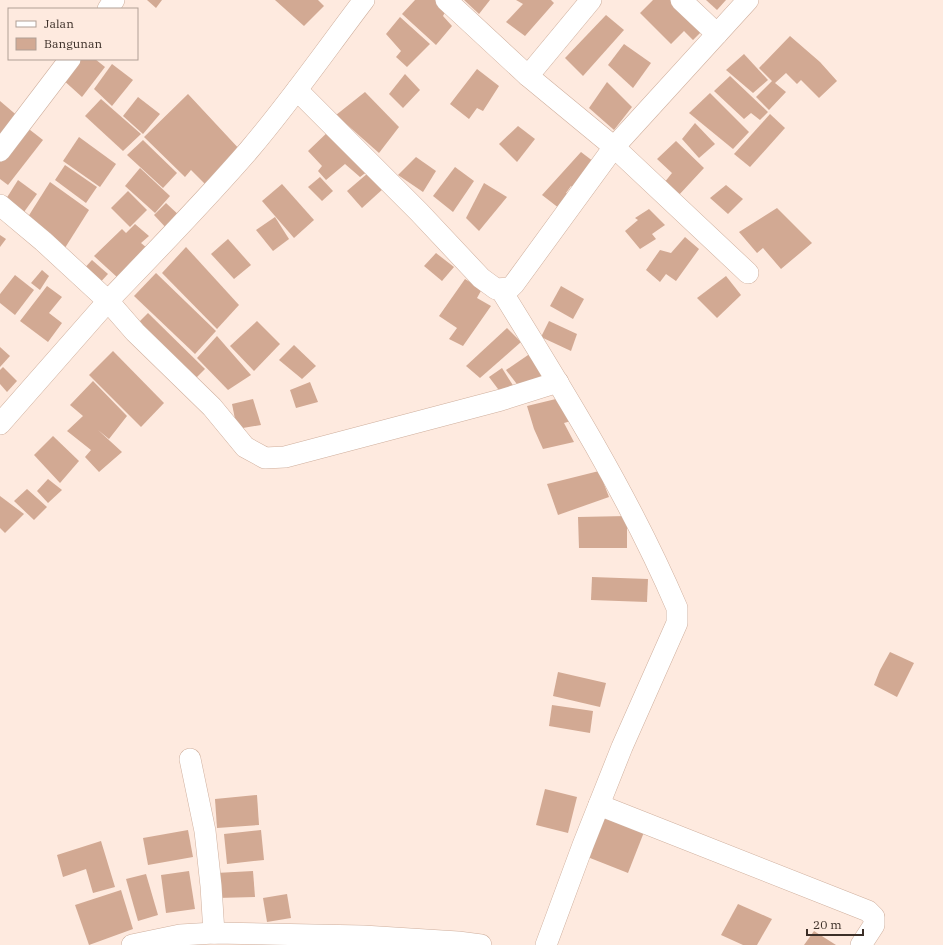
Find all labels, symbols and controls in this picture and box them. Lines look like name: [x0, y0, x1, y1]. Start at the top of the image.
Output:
legend: [8, 8, 138, 60]
text: Jalan: [44, 16, 74, 31]
text: Bangunan: [44, 36, 102, 51]
scale bar: [807, 911, 863, 937]
text: 20 m: [813, 917, 842, 932]

